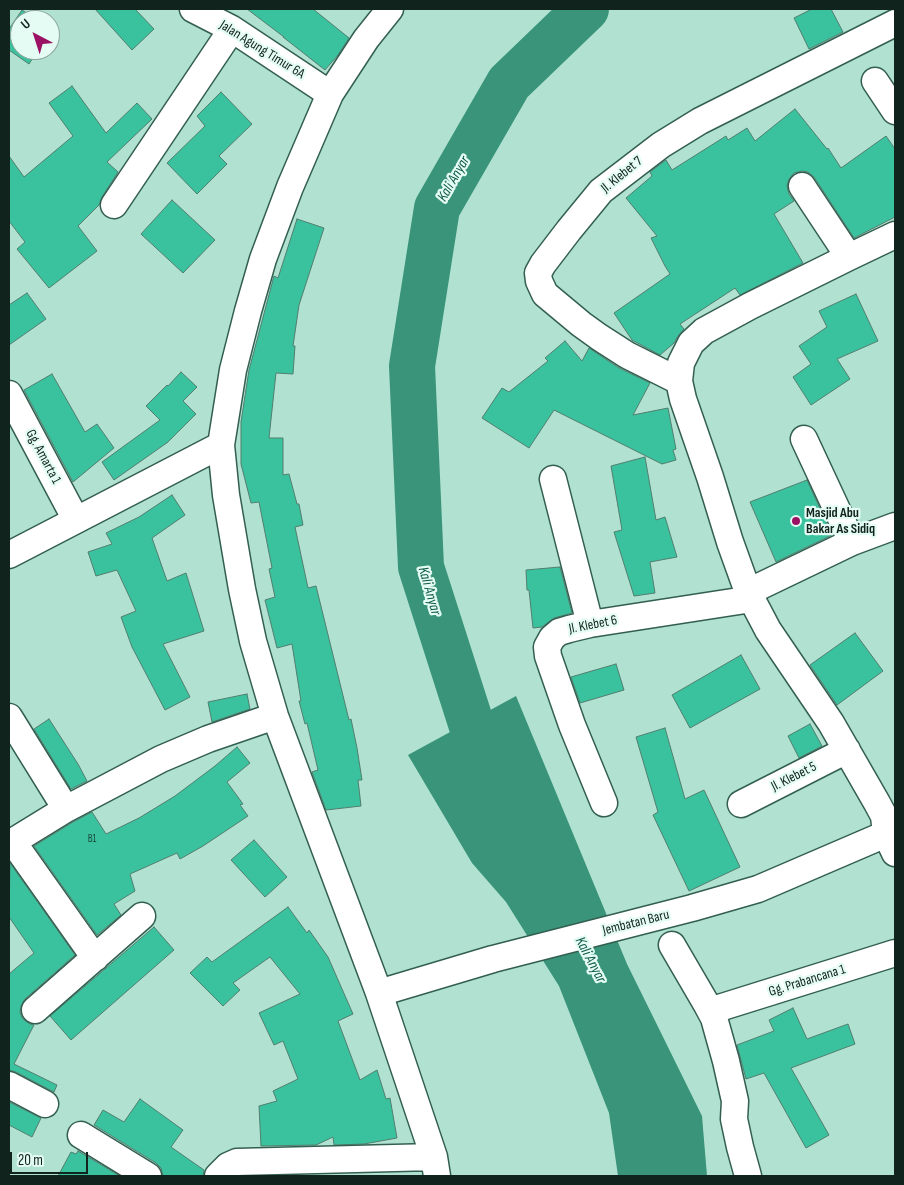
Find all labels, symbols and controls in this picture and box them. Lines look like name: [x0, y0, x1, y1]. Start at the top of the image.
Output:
north arrow: [10, 10, 60, 60]
text: U: [17, 15, 34, 33]
street label: Jalan Agung Timur 6A: [216, 17, 308, 83]
water label: Kali Anyar: [434, 153, 474, 205]
street label: Jl. Klebet 7: [598, 153, 646, 197]
street label: Gg. Amarta 1: [22, 427, 64, 487]
place label: Masjid Abu Bakar As Sidiq: [806, 505, 875, 538]
marker: Masjid Abu Bakar As Sidiq: [790, 515, 802, 527]
water label: Kali Anyar: [414, 565, 444, 617]
street label: Jl. Klebet 6: [567, 612, 619, 638]
street label: Jl. Klebet 5: [769, 759, 819, 795]
house number: B1: [88, 832, 96, 846]
street label: Jembatan Baru: [601, 907, 671, 939]
water label: Kali Anyar: [571, 934, 609, 986]
street label: Gg. Prabancana 1: [767, 961, 847, 1001]
scale bar: [12, 1142, 90, 1174]
text: 20 m: [18, 1151, 43, 1170]

